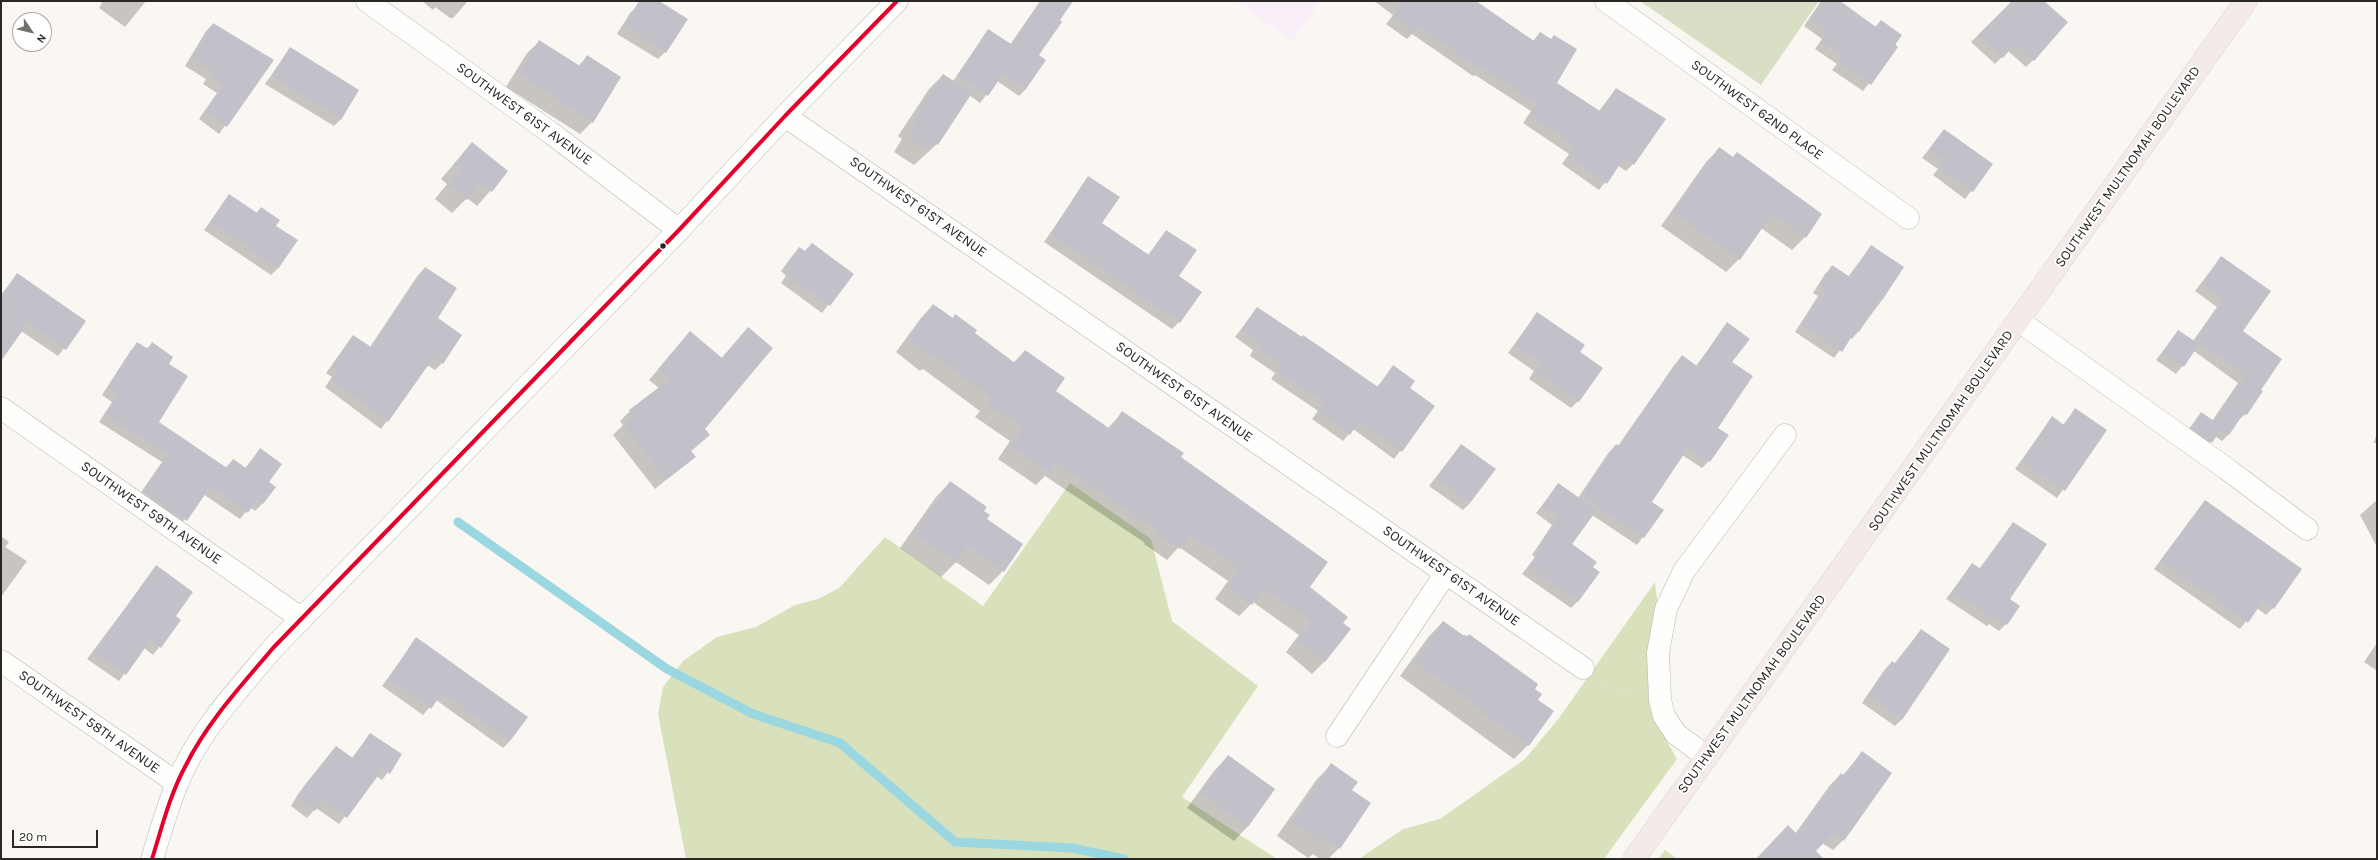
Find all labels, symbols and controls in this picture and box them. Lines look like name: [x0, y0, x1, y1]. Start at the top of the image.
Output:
north arrow: [12, 12, 52, 52]
text: N: [34, 32, 49, 46]
street label: SOUTHWEST 62ND PLACE: [1688, 56, 1826, 164]
street label: SOUTHWEST 61ST AVENUE: [453, 59, 595, 169]
street label: SOUTHWEST MULTNOMAH BOULEVARD: [2052, 63, 2204, 271]
street label: SOUTHWEST 61ST AVENUE: [846, 153, 990, 261]
unlabelled marker: [658, 241, 668, 251]
street label: SOUTHWEST MULTNOMAH BOULEVARD: [1865, 327, 2017, 535]
street label: SOUTHWEST 61ST AVENUE: [1112, 338, 1256, 446]
street label: SOUTHWEST 59TH AVENUE: [77, 458, 225, 568]
street label: SOUTHWEST 61ST AVENUE: [1379, 522, 1523, 630]
street label: SOUTHWEST MULTNOMAH BOULEVARD: [1674, 591, 1830, 797]
street label: SOUTHWEST 58TH AVENUE: [15, 667, 163, 777]
scale bar: [14, 822, 100, 848]
text: 20 m: [19, 830, 47, 844]

